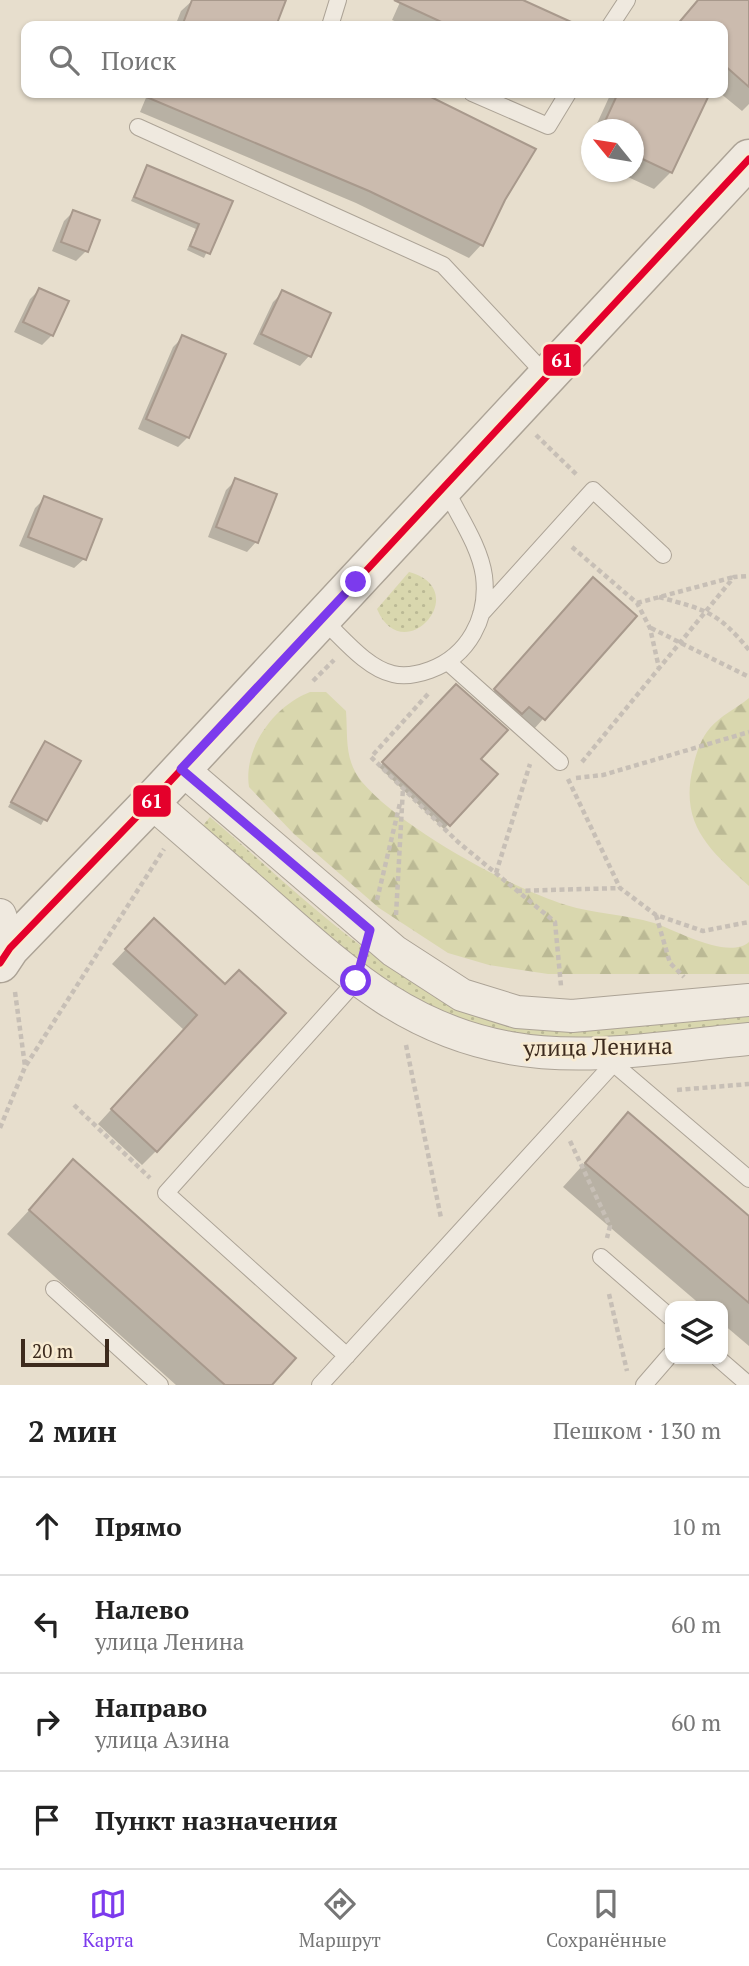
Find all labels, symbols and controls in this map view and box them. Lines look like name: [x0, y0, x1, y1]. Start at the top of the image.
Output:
search box: [21, 21, 728, 98]
icon: search: [45, 41, 83, 79]
text: Поиск: [101, 43, 176, 77]
north arrow: [581, 119, 644, 182]
line badge: 61: [542, 343, 582, 377]
text: 61: [551, 347, 573, 372]
route end: [340, 566, 371, 597]
line badge: 61: [132, 784, 172, 818]
text: 61: [141, 788, 163, 813]
route start: [340, 965, 371, 996]
street label: улица Ленина: [522, 1030, 673, 1063]
map controls: [665, 1301, 728, 1364]
button: layers: [665, 1301, 728, 1364]
scale bar: [21, 1336, 108, 1368]
text: 20 m: [32, 1338, 73, 1363]
text: 2 мин: [28, 1411, 117, 1451]
text: Пешком · 130 m: [553, 1415, 721, 1446]
icon: ahead: [28, 1507, 66, 1545]
text: Прямо: [95, 1509, 182, 1543]
text: 10 m: [671, 1511, 721, 1542]
text: Налево: [95, 1592, 189, 1626]
icon: left: [28, 1605, 66, 1643]
text: 60 m: [671, 1609, 721, 1640]
text: улица Ленина: [95, 1626, 244, 1657]
text: Направо: [95, 1690, 207, 1724]
icon: right: [28, 1703, 66, 1741]
text: 60 m: [671, 1707, 721, 1738]
text: улица Азина: [95, 1724, 230, 1755]
icon: arrive: [28, 1801, 66, 1839]
text: Пункт назначения: [95, 1803, 338, 1837]
tab: Карта: [83, 1885, 134, 1952]
tab: Маршрут: [299, 1885, 381, 1952]
tab: Сохранённые: [546, 1885, 667, 1952]

